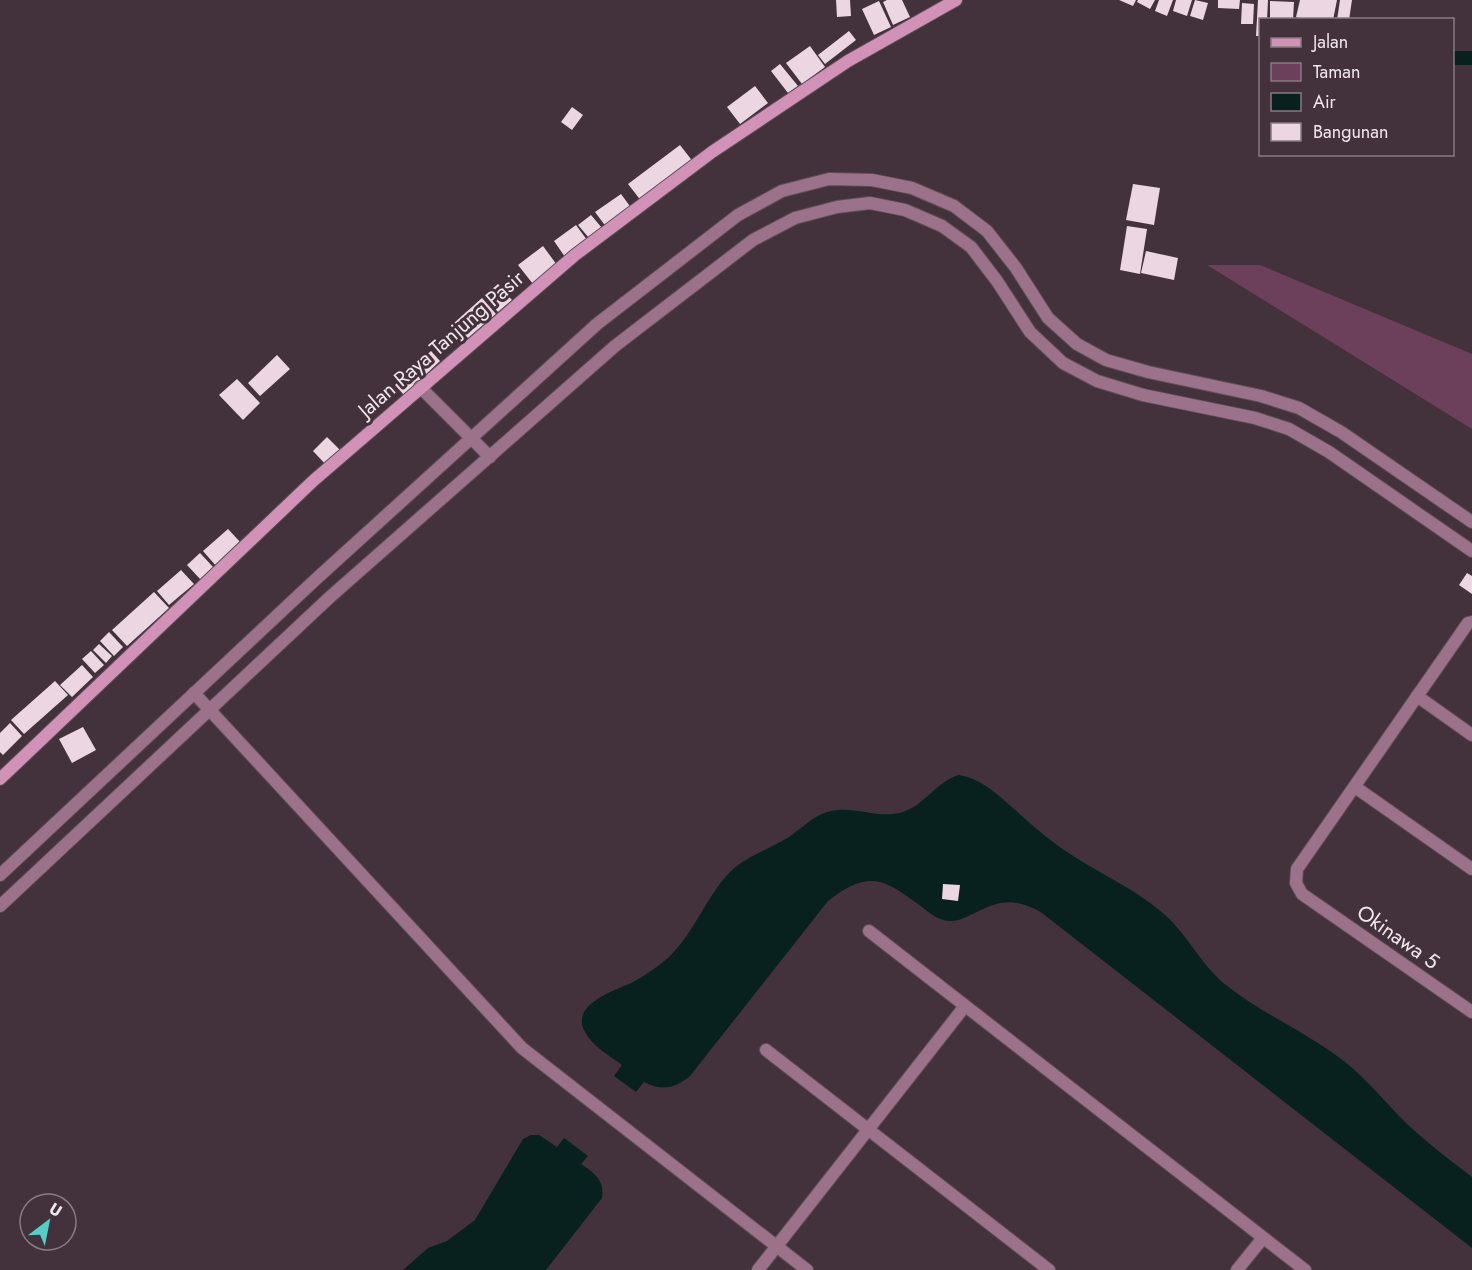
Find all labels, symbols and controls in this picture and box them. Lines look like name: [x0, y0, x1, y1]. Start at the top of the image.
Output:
legend: [1259, 18, 1454, 156]
text: Jalan: [1311, 29, 1348, 55]
text: Taman: [1313, 59, 1360, 85]
text: Air: [1313, 89, 1337, 115]
text: Bangunan: [1313, 119, 1388, 145]
street label: Jalan Raya Tanjung Pasir: [349, 263, 531, 427]
street label: Okinawa 5: [1351, 898, 1445, 976]
north arrow: [18, 1192, 78, 1252]
text: U: [45, 1197, 67, 1222]

